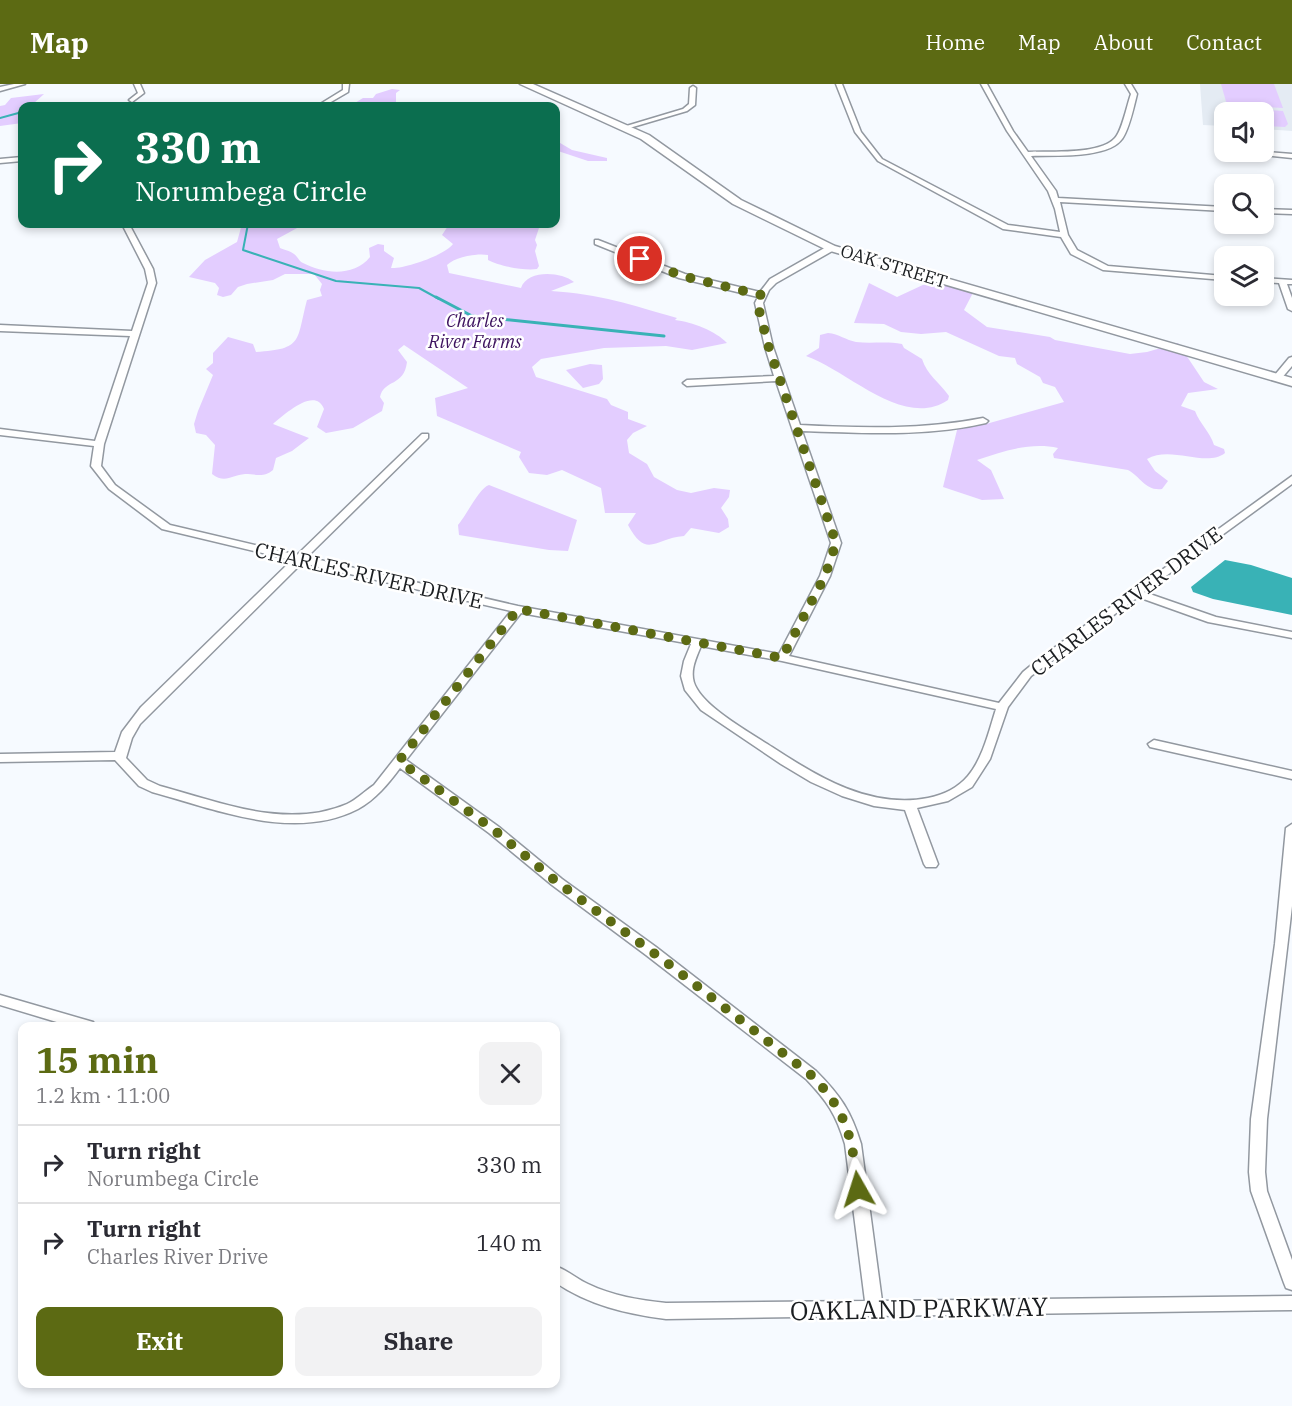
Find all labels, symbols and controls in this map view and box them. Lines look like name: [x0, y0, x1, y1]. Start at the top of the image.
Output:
text: Map: [30, 24, 89, 61]
text: Home: [925, 28, 985, 56]
text: Map: [1018, 28, 1061, 56]
text: About: [1094, 28, 1153, 56]
text: Contact: [1186, 28, 1262, 56]
map controls: [1214, 102, 1274, 306]
button: sound: [1214, 102, 1274, 162]
text: 330 m: [135, 120, 261, 175]
icon: right: [36, 126, 114, 204]
text: Norumbega Circle: [135, 173, 367, 208]
button: search: [1214, 174, 1274, 234]
pin: [614, 233, 665, 284]
street label: OAK STREET: [838, 239, 951, 293]
icon: arrive: [623, 242, 656, 275]
button: layers: [1214, 246, 1274, 306]
park label: Charles River Farms: [427, 309, 522, 353]
street label: CHARLES RIVER DRIVE: [1024, 520, 1228, 682]
street label: CHARLES RIVER DRIVE: [252, 535, 486, 615]
text: 15 min: [36, 1036, 158, 1083]
button: close: [479, 1042, 542, 1105]
text: 1.2 km · 11:00: [36, 1082, 170, 1109]
text: Turn right: [87, 1136, 201, 1165]
icon: right: [36, 1148, 69, 1181]
text: 330 m: [476, 1150, 542, 1179]
position arrow: [826, 1157, 890, 1221]
text: Norumbega Circle: [87, 1165, 259, 1192]
text: Turn right: [87, 1214, 201, 1243]
icon: right: [36, 1226, 69, 1259]
text: 140 m: [476, 1228, 542, 1257]
text: Charles River Drive: [87, 1243, 268, 1270]
street label: OAKLAND PARKWAY: [790, 1289, 1048, 1327]
button: Exit: [36, 1307, 283, 1376]
button: Share: [295, 1307, 542, 1376]

